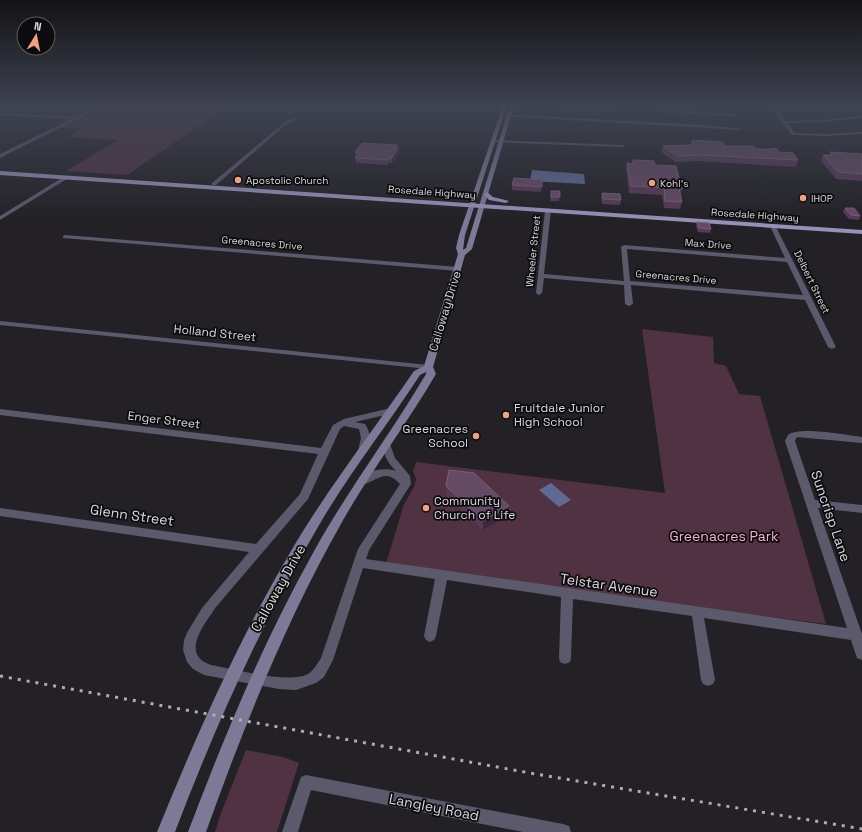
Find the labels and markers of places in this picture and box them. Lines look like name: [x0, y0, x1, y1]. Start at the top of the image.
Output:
place label: Apostolic Church: [246, 174, 328, 187]
marker: Apostolic Church: [233, 175, 243, 185]
place label: Kohl's: [660, 177, 688, 190]
marker: Kohl's: [647, 178, 657, 188]
place label: IHOP: [811, 192, 833, 205]
marker: IHOP: [798, 193, 808, 203]
place label: Fruitdale Junior High School: [514, 400, 605, 430]
marker: Fruitdale Junior High School: [501, 410, 511, 420]
place label: Greenacres School: [403, 421, 468, 451]
marker: Greenacres School: [471, 431, 481, 441]
place label: Community Church of Life: [434, 493, 515, 523]
marker: Community Church of Life: [421, 503, 431, 513]

